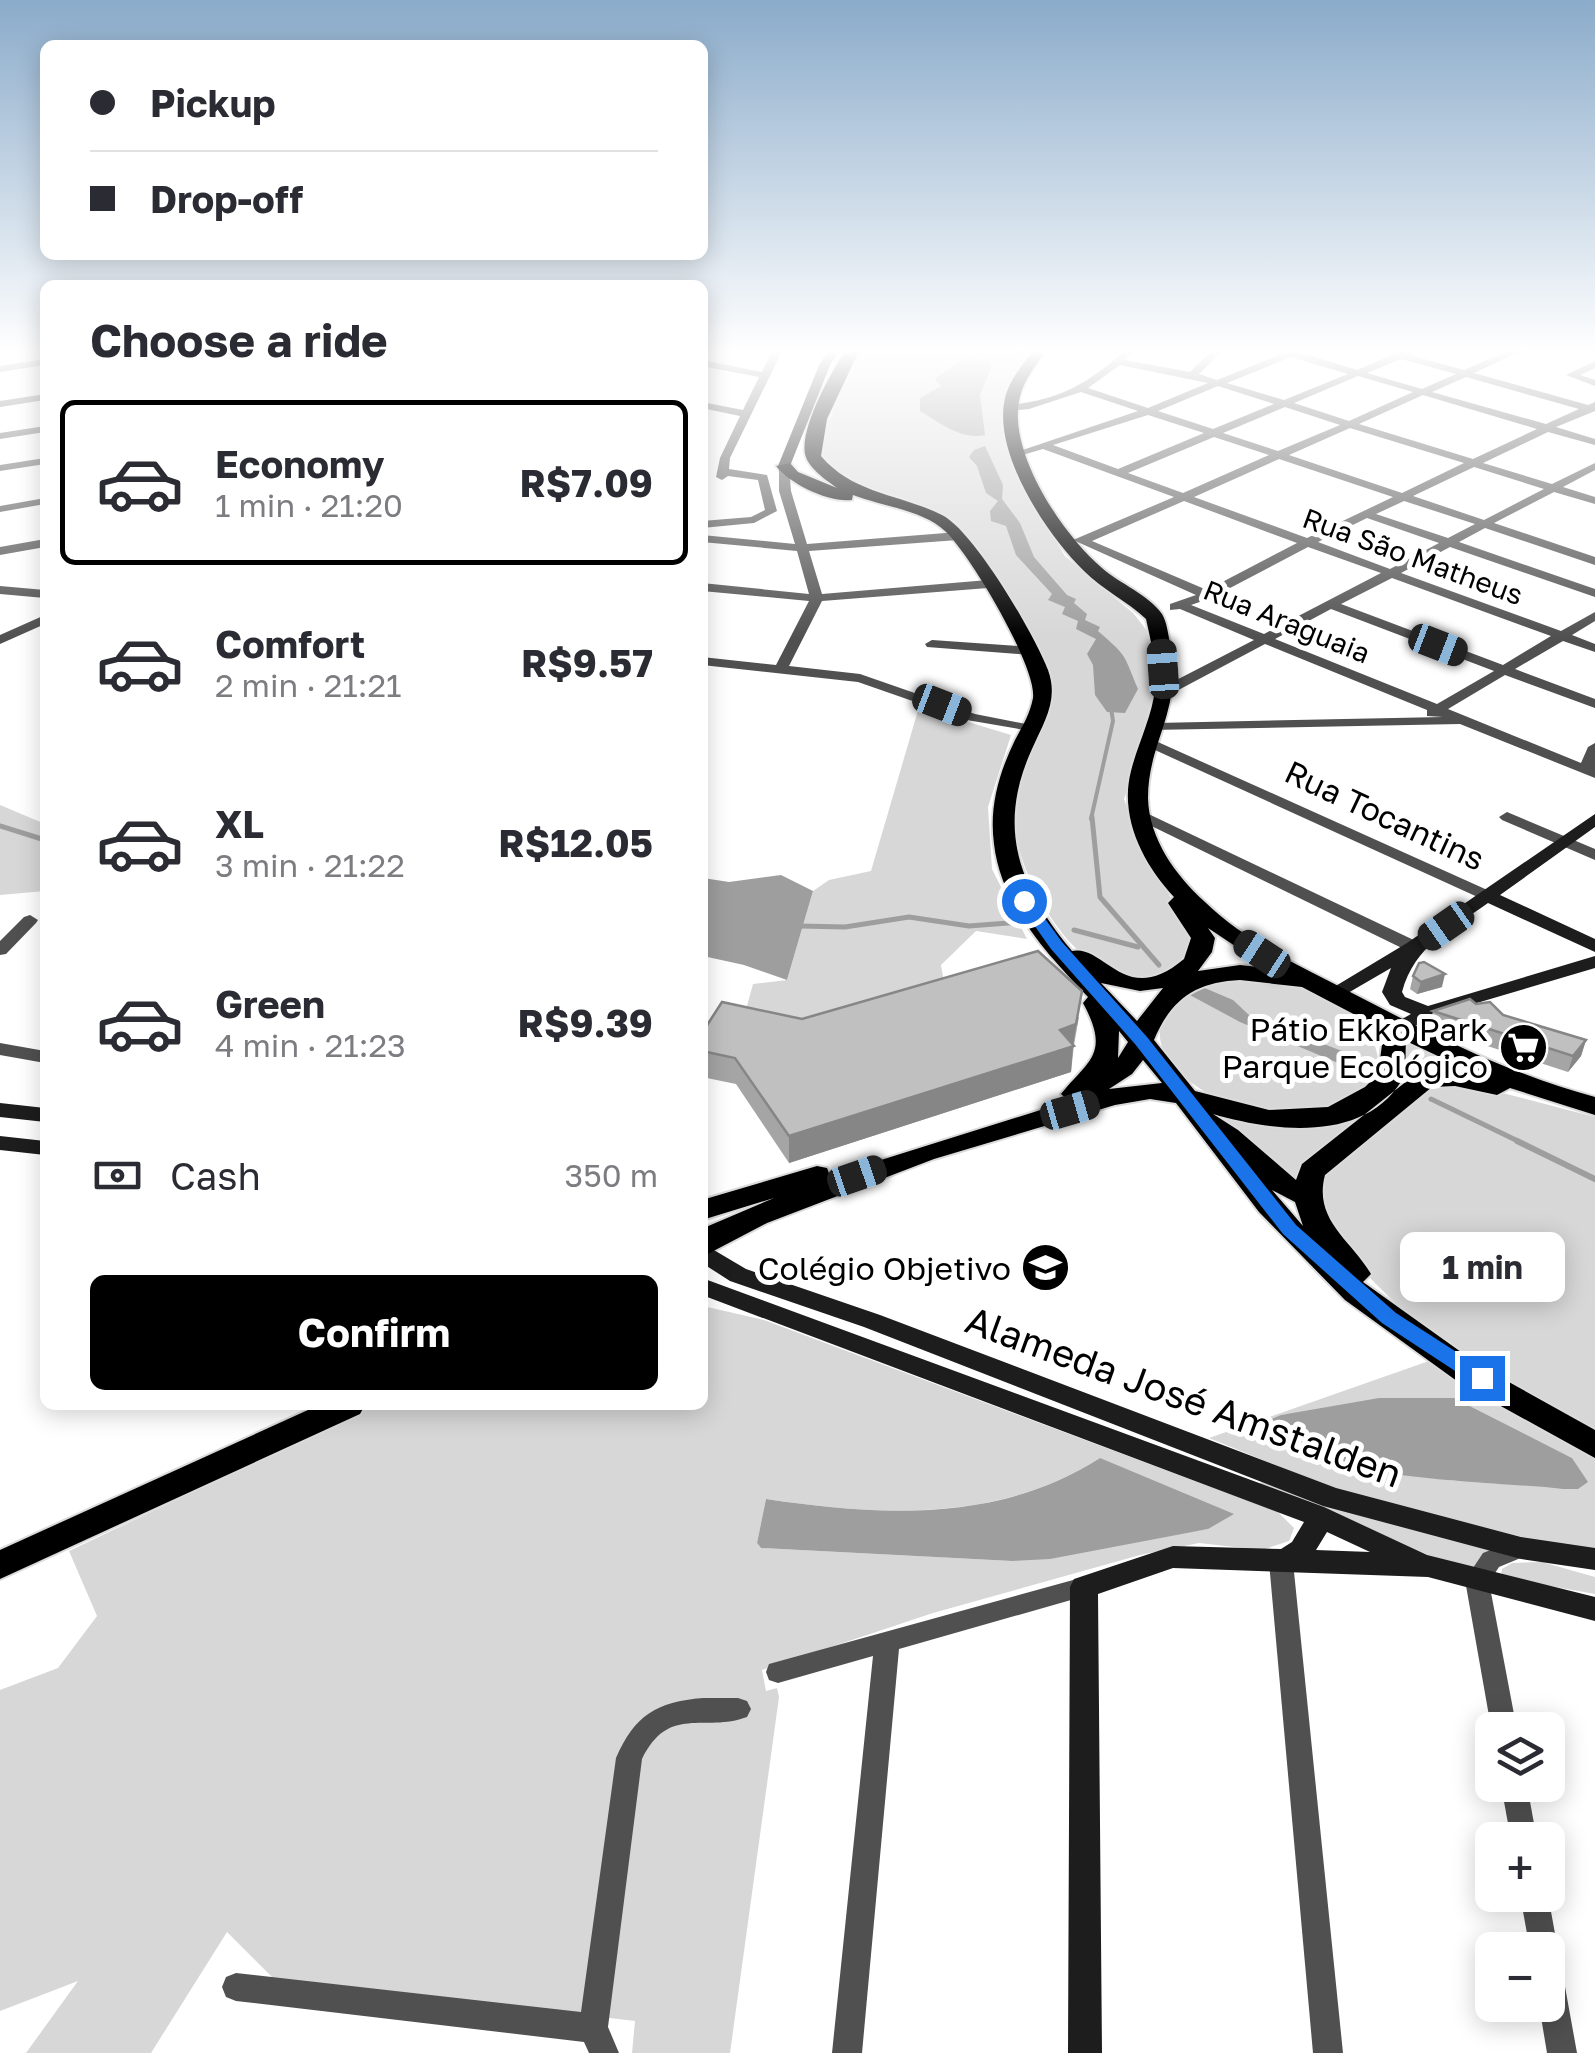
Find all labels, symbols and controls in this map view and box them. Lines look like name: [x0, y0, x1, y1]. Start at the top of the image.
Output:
text: Pickup: [150, 80, 276, 125]
text: Drop-off: [150, 176, 303, 221]
text: Choose a ride: [90, 313, 388, 367]
icon: car: [95, 438, 185, 528]
text: Economy: [215, 441, 384, 486]
text: R$7.09: [519, 460, 653, 505]
text: 1 min · 21:20: [215, 486, 403, 524]
street label: Rua São Matheus: [1298, 501, 1528, 611]
street label: Rua Araguaia: [1199, 573, 1375, 669]
icon: car: [95, 618, 185, 708]
car: [1405, 620, 1471, 670]
text: Comfort: [215, 621, 365, 666]
car: [1146, 638, 1180, 700]
text: R$9.57: [521, 640, 653, 685]
text: 2 min · 21:21: [215, 666, 402, 704]
car: [909, 680, 975, 730]
street label: Rua Tocantins: [1279, 752, 1491, 878]
icon: car: [95, 798, 185, 888]
text: XL: [215, 801, 264, 846]
text: R$12.05: [498, 820, 653, 865]
text: 3 min · 21:22: [215, 846, 405, 884]
route start: [1002, 879, 1047, 924]
car: [1413, 897, 1479, 955]
car: [1229, 925, 1295, 983]
icon: car: [95, 978, 185, 1068]
text: Green: [215, 981, 325, 1026]
text: R$9.39: [518, 1000, 653, 1045]
place label: Pátio Ekko Park Parque Ecológico: [1222, 1010, 1488, 1085]
supermarket icon: Pátio Ekko Park Parque Ecológico: [1497, 1021, 1549, 1073]
text: 4 min · 21:23: [215, 1026, 406, 1064]
car: [1037, 1087, 1103, 1133]
icon: cash: [90, 1148, 145, 1203]
car: [824, 1152, 890, 1200]
text: Cash: [170, 1153, 261, 1198]
text: 350 m: [565, 1156, 658, 1194]
callout: 1 min: [1400, 1233, 1564, 1303]
school or university icon: Colégio Objetivo: [1020, 1242, 1072, 1294]
text: 1 min: [1442, 1248, 1523, 1286]
place label: Colégio Objetivo: [758, 1249, 1011, 1287]
button: Confirm: [90, 1275, 658, 1390]
street label: Alameda José Amstalden: [960, 1296, 1408, 1496]
route end: [1460, 1356, 1505, 1401]
map controls: [1475, 1712, 1565, 2022]
button: layers: [1475, 1712, 1565, 1802]
button: +: [1475, 1822, 1565, 1912]
button: −: [1475, 1932, 1565, 2022]

